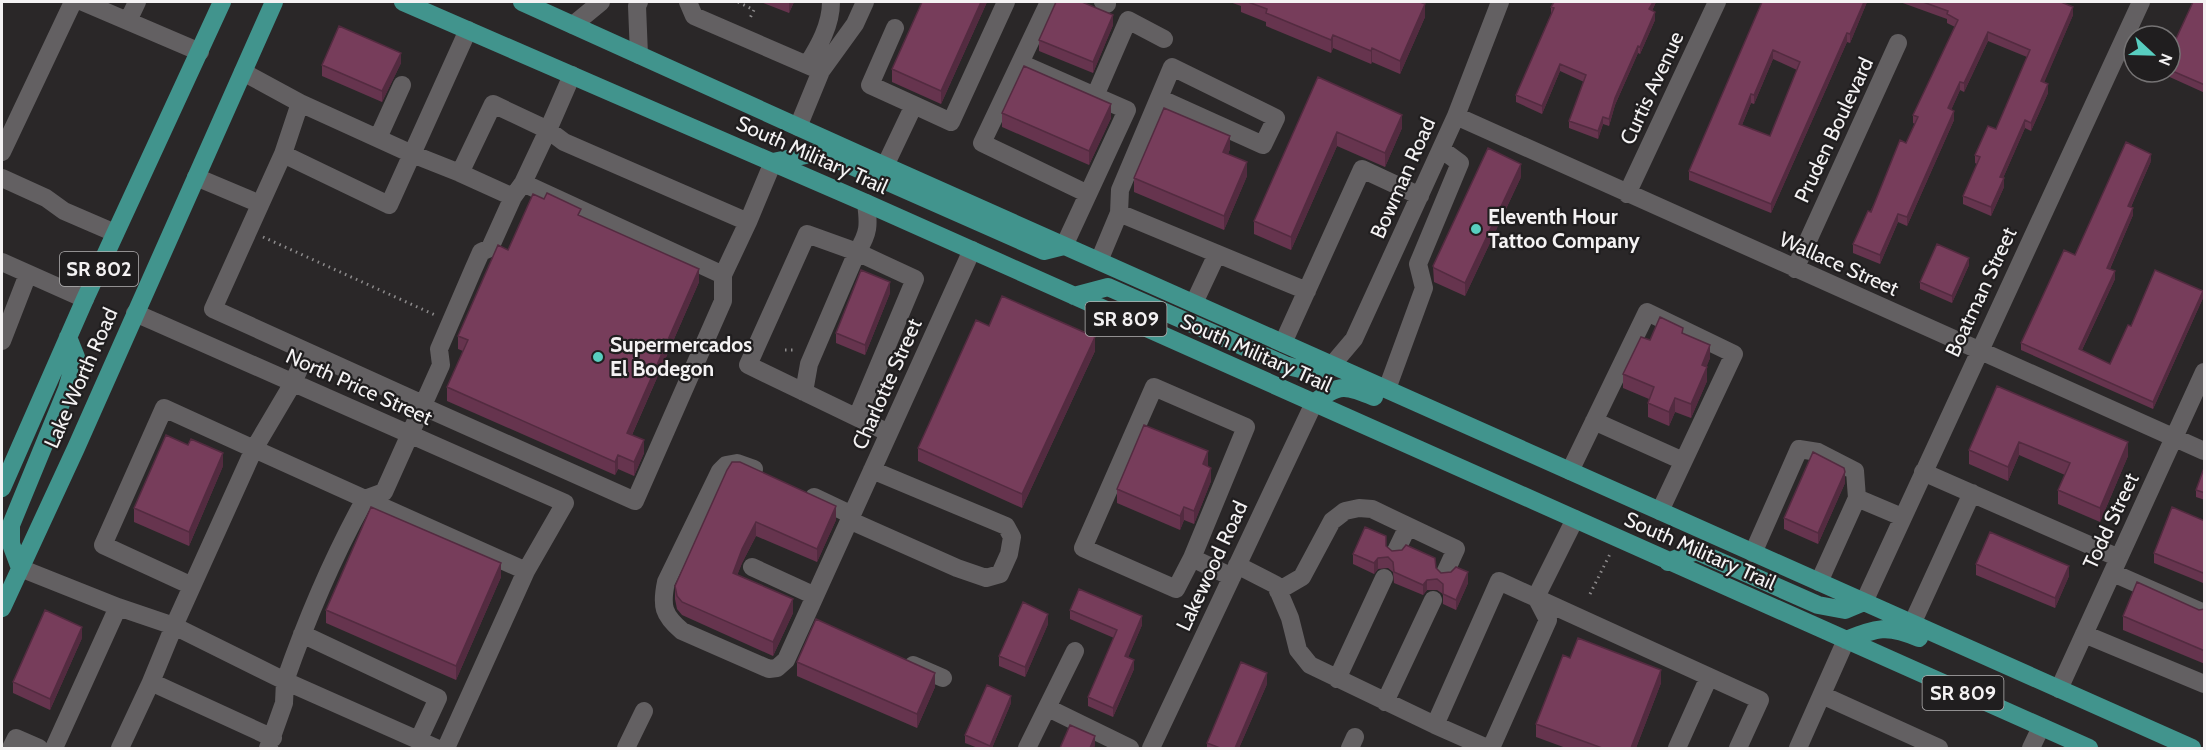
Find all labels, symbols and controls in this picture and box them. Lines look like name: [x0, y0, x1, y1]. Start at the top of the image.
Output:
north arrow: [2122, 24, 2182, 84]
street label: Curtis Avenue: [1614, 27, 1689, 148]
text: N: [2155, 51, 2176, 68]
street label: Pruden Boulevard: [1789, 53, 1878, 206]
street label: South Military Trail: [733, 110, 892, 199]
street label: Bowman Road: [1365, 113, 1440, 242]
place label: Eleventh Hour Tattoo Company: [1488, 204, 1640, 253]
marker: Eleventh Hour Tattoo Company: [1469, 222, 1483, 236]
street label: Boatman Street: [1940, 223, 2021, 360]
street label: Wallace Street: [1776, 226, 1903, 301]
road number: SR 802: [60, 252, 138, 286]
road number: SR 809: [1086, 302, 1166, 336]
street label: Lake Worth Road: [38, 304, 123, 452]
street label: South Military Trail: [1177, 308, 1336, 397]
street label: Charlotte Street: [846, 314, 927, 453]
place label: Supermercados El Bodegon: [610, 332, 752, 381]
street label: North Price Street: [282, 343, 436, 430]
marker: Supermercados El Bodegon: [591, 350, 605, 364]
street label: Todd Street: [2077, 469, 2144, 573]
street label: Lakewood Road: [1171, 497, 1253, 635]
street label: South Military Trail: [1621, 506, 1780, 595]
road number: SR 809: [1922, 676, 2004, 710]

